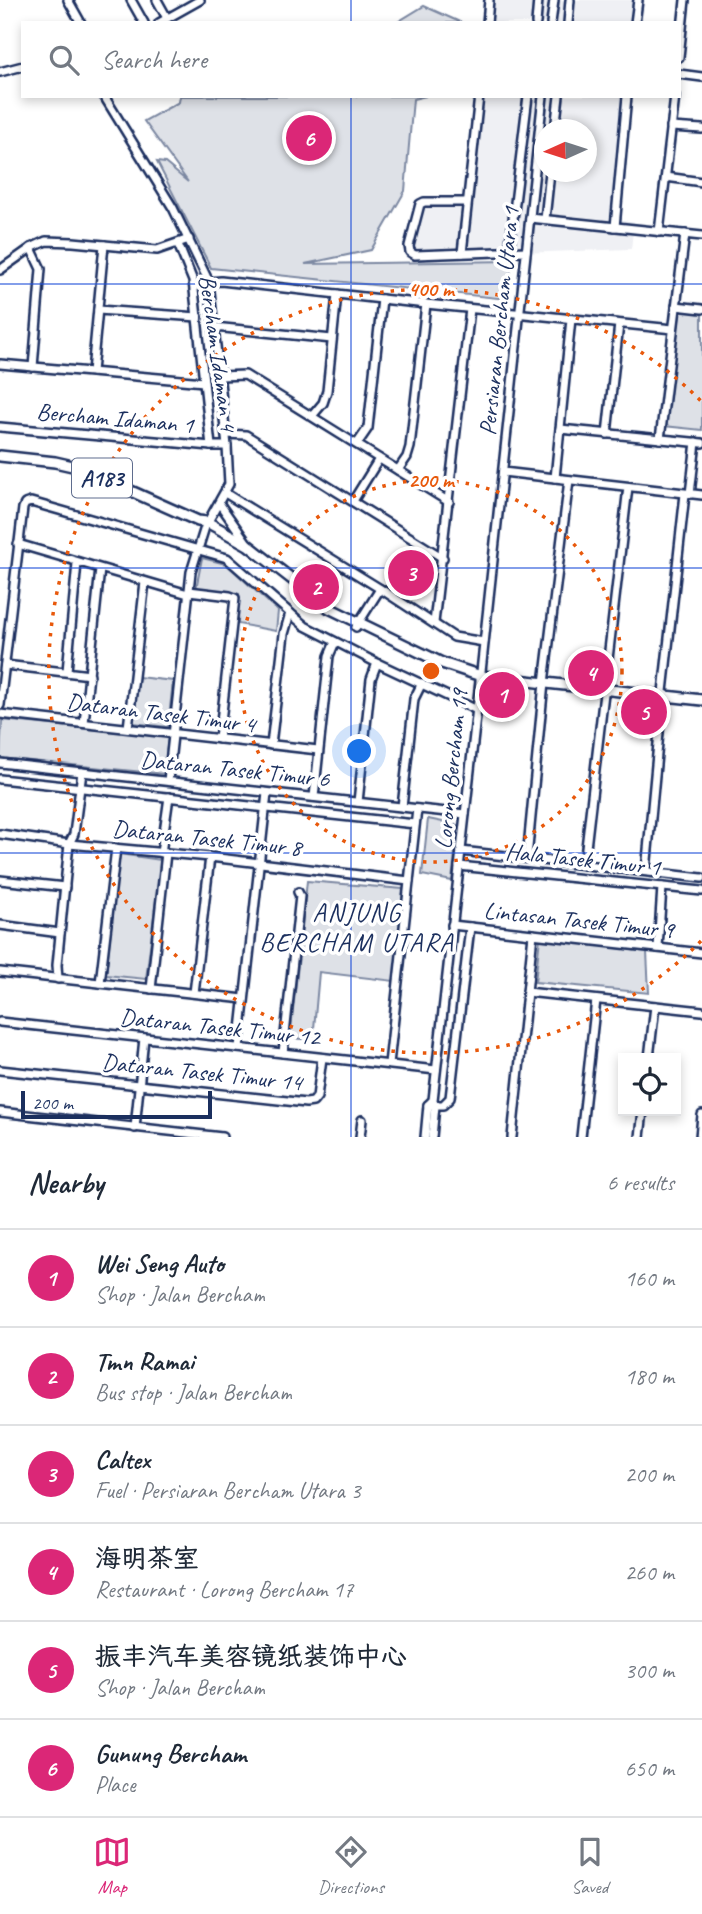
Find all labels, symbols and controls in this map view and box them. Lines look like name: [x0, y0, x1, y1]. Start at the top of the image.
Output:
search box: [21, 21, 681, 98]
icon: search: [45, 41, 83, 79]
text: Search here: [101, 43, 207, 76]
pin: 6: [286, 112, 332, 164]
north arrow: [534, 119, 597, 182]
street label: Persiaran Bercham Utara 1: [472, 204, 526, 437]
street label: Bercham Idaman 4: [192, 273, 244, 435]
text: 400 m: [408, 276, 456, 302]
street label: Bercham Idaman 1: [35, 396, 196, 440]
road number: A183: [72, 458, 132, 498]
text: 200 m: [408, 467, 456, 493]
pin: 3: [388, 547, 434, 599]
pin: 2: [293, 561, 339, 613]
pin: 4: [568, 647, 614, 699]
centre of rings: [419, 659, 443, 683]
pin: 1: [479, 669, 525, 721]
street label: Lorong Bercham 19: [428, 685, 475, 850]
pin: 5: [621, 686, 667, 738]
street label: Dataran Tasek Timur 4: [65, 687, 259, 740]
your location: [342, 734, 376, 768]
street label: Dataran Tasek Timur 6: [139, 744, 332, 794]
street label: Dataran Tasek Timur 8: [111, 813, 305, 863]
street label: Hala Tasek Timur 1: [504, 836, 663, 882]
street label: Lintasan Tasek Timur 9: [483, 895, 678, 945]
district label: ANJUNG BERCHAM UTARA: [259, 896, 455, 959]
street label: Dataran Tasek Timur 12: [119, 1002, 324, 1053]
street label: Dataran Tasek Timur 14: [101, 1047, 306, 1098]
map controls: [618, 1053, 681, 1116]
button: locate: [618, 1053, 681, 1116]
scale bar: [21, 1088, 212, 1120]
text: 200 m: [32, 1091, 73, 1115]
text: Nearby: [28, 1164, 104, 1202]
text: 6 results: [607, 1168, 674, 1197]
text: Wei Seng Auto: [95, 1247, 224, 1280]
text: 1: [46, 1264, 56, 1293]
text: 160 m: [625, 1264, 674, 1293]
text: Shop · Jalan Bercham: [95, 1280, 265, 1309]
text: Tmn Ramai: [95, 1345, 194, 1378]
text: 2: [46, 1362, 56, 1391]
text: 180 m: [625, 1362, 674, 1391]
text: Bus stop · Jalan Bercham: [95, 1378, 292, 1407]
text: Caltex: [95, 1443, 150, 1476]
text: 3: [46, 1460, 56, 1489]
text: 200 m: [625, 1460, 674, 1489]
text: Fuel · Persiaran Bercham Utara 3: [95, 1476, 361, 1505]
text: 海明茶室: [95, 1542, 199, 1575]
text: 4: [46, 1558, 56, 1587]
text: 260 m: [625, 1558, 674, 1587]
text: Restaurant · Lorong Bercham 17: [95, 1575, 353, 1604]
text: 振丰汽车美容镜纸装饰中心: [95, 1640, 407, 1673]
text: 5: [46, 1656, 56, 1685]
text: 300 m: [625, 1656, 674, 1685]
text: Shop · Jalan Bercham: [95, 1673, 265, 1702]
text: Gunung Bercham: [95, 1737, 246, 1770]
text: 6: [46, 1754, 56, 1783]
text: 650 m: [625, 1754, 674, 1783]
text: Place: [95, 1770, 135, 1799]
tab: Map: [93, 1833, 131, 1899]
tab: Directions: [318, 1833, 384, 1899]
tab: Saved: [571, 1833, 609, 1899]

